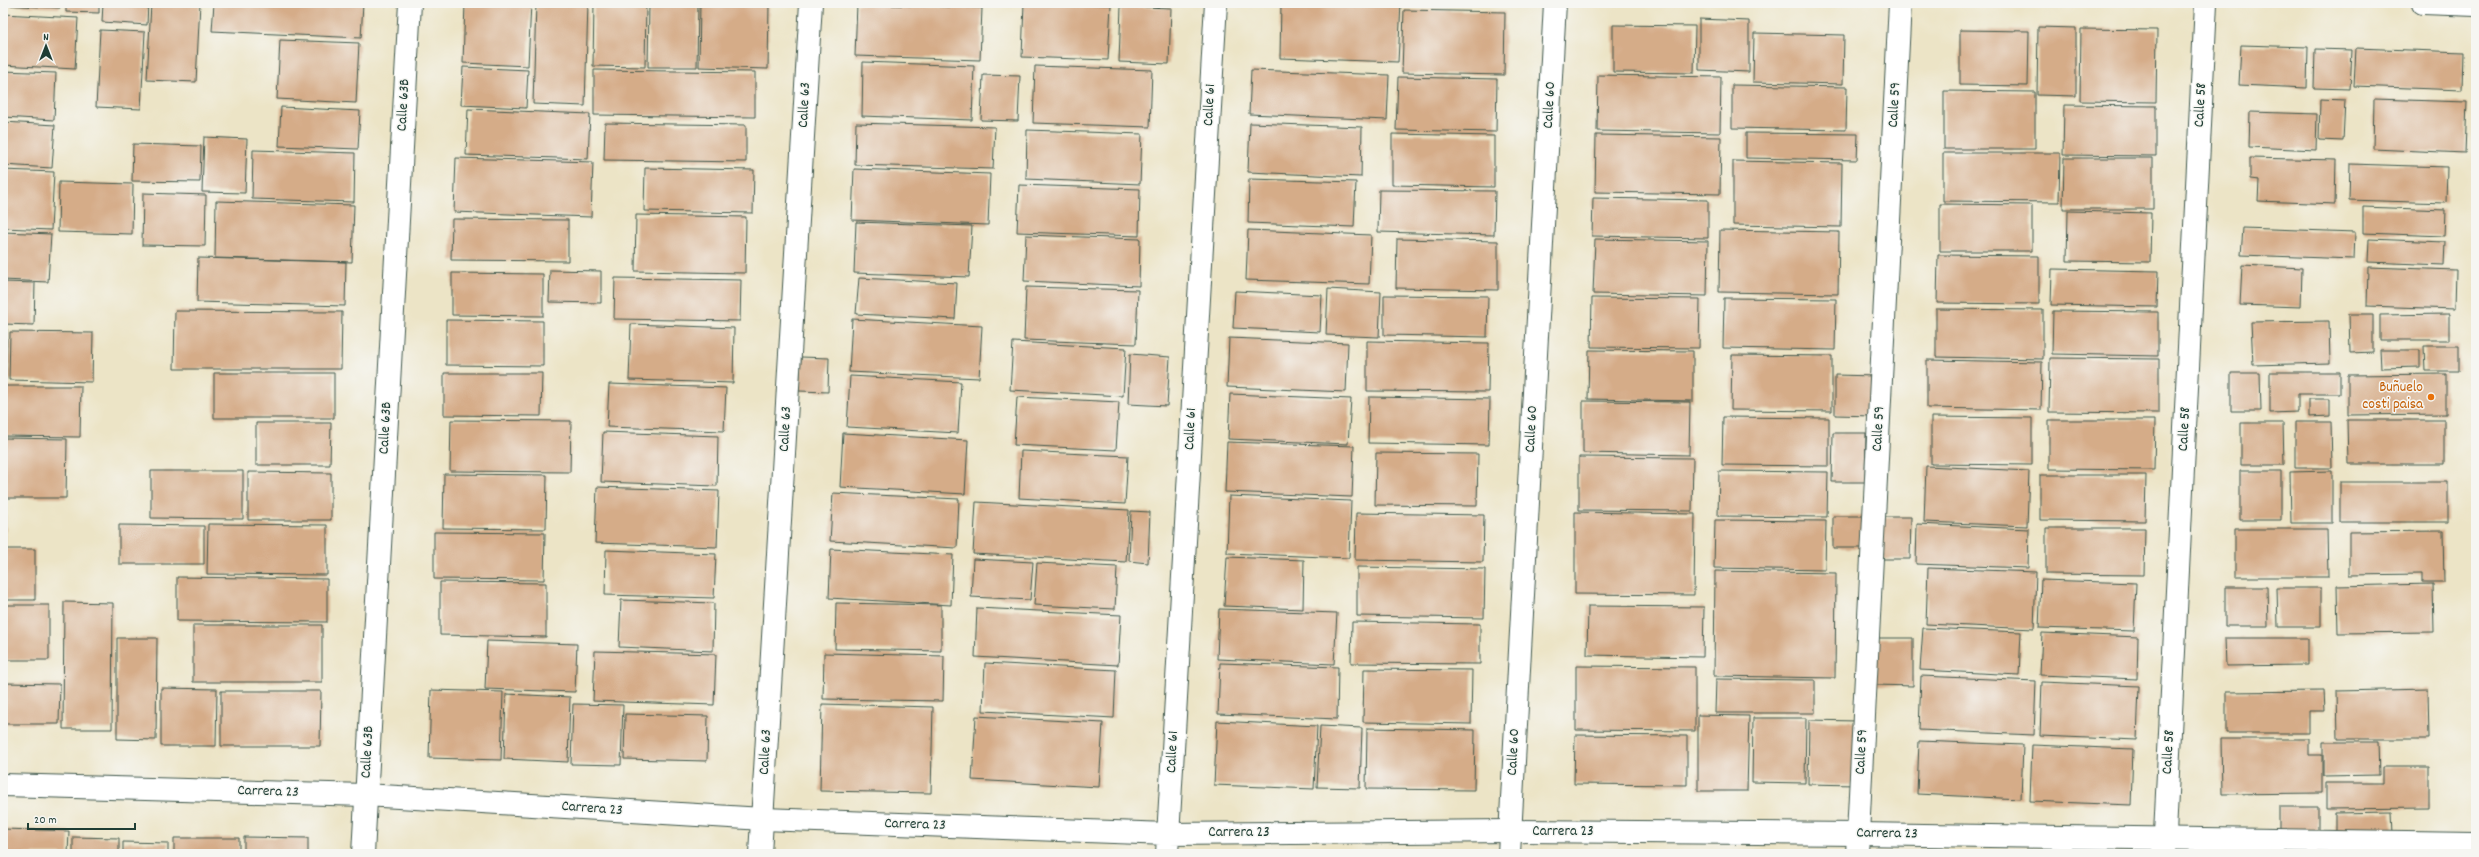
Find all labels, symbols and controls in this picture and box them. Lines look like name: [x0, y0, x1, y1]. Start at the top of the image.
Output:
north arrow: [26, 26, 66, 66]
text: N: [43, 30, 49, 46]
street label: Calle 63B: [392, 78, 416, 132]
street label: Calle 60: [1538, 81, 1562, 129]
street label: Calle 63: [793, 82, 817, 128]
street label: Calle 59: [1883, 82, 1907, 128]
street label: Calle 58: [2189, 82, 2213, 128]
street label: Calle 61: [1198, 83, 1222, 127]
place label: Buñuelo costi paisa: [2362, 377, 2424, 416]
marker: Buñuelo costi paisa: [2426, 392, 2436, 402]
street label: Calle 63B: [374, 401, 398, 455]
street label: Calle 60: [1520, 405, 1544, 453]
street label: Calle 63: [774, 406, 798, 452]
street label: Calle 59: [1867, 406, 1891, 452]
street label: Calle 58: [2173, 406, 2197, 452]
street label: Calle 61: [1179, 407, 1203, 451]
street label: Calle 63B: [356, 725, 380, 779]
street label: Calle 60: [1502, 728, 1526, 776]
street label: Calle 63: [754, 729, 778, 775]
street label: Calle 59: [1850, 729, 1874, 775]
street label: Calle 58: [2157, 729, 2181, 775]
street label: Calle 61: [1161, 730, 1185, 774]
street label: Carrera 23: [237, 780, 299, 804]
street label: Carrera 23: [561, 796, 623, 822]
scale bar: [28, 805, 135, 831]
text: 20 m: [34, 812, 57, 829]
street label: Carrera 23: [884, 813, 946, 837]
street label: Carrera 23: [1532, 821, 1594, 843]
street label: Carrera 23: [1208, 822, 1270, 844]
street label: Carrera 23: [1856, 822, 1918, 846]

